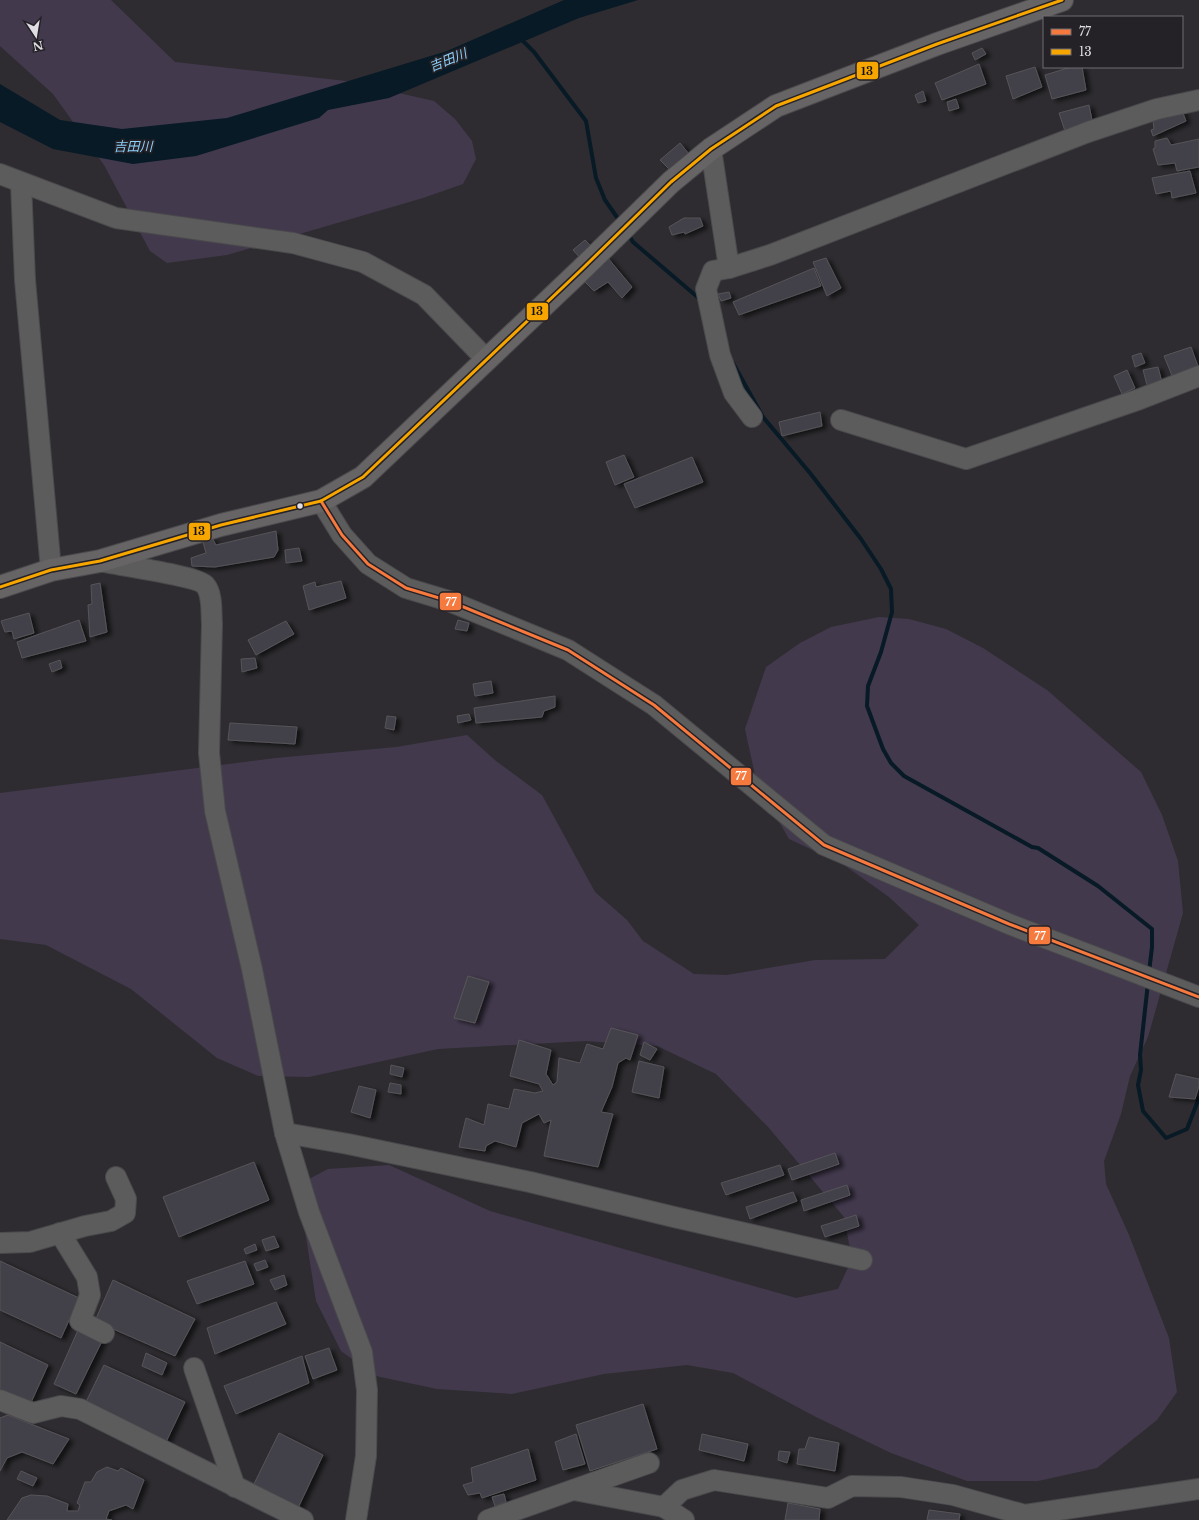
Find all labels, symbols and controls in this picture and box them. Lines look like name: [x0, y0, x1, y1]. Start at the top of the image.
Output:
north arrow: [16, 16, 56, 56]
legend: [1043, 16, 1183, 68]
text: 77: [1079, 24, 1092, 39]
text: N: [31, 38, 45, 54]
water label: 吉田川: [427, 44, 471, 75]
text: 13: [1079, 44, 1092, 59]
line badge: 13: [856, 61, 879, 80]
text: 13: [861, 64, 873, 78]
water label: 吉田川: [113, 138, 154, 155]
line badge: 13: [526, 302, 549, 321]
text: 13: [531, 304, 543, 318]
unlabelled marker: [295, 501, 305, 511]
line badge: 13: [188, 522, 211, 541]
text: 13: [193, 524, 205, 538]
line badge: 77: [439, 592, 462, 611]
text: 77: [445, 595, 457, 609]
line badge: 77: [730, 767, 752, 786]
text: 77: [735, 769, 747, 783]
line badge: 77: [1028, 926, 1051, 945]
text: 77: [1034, 929, 1046, 943]

